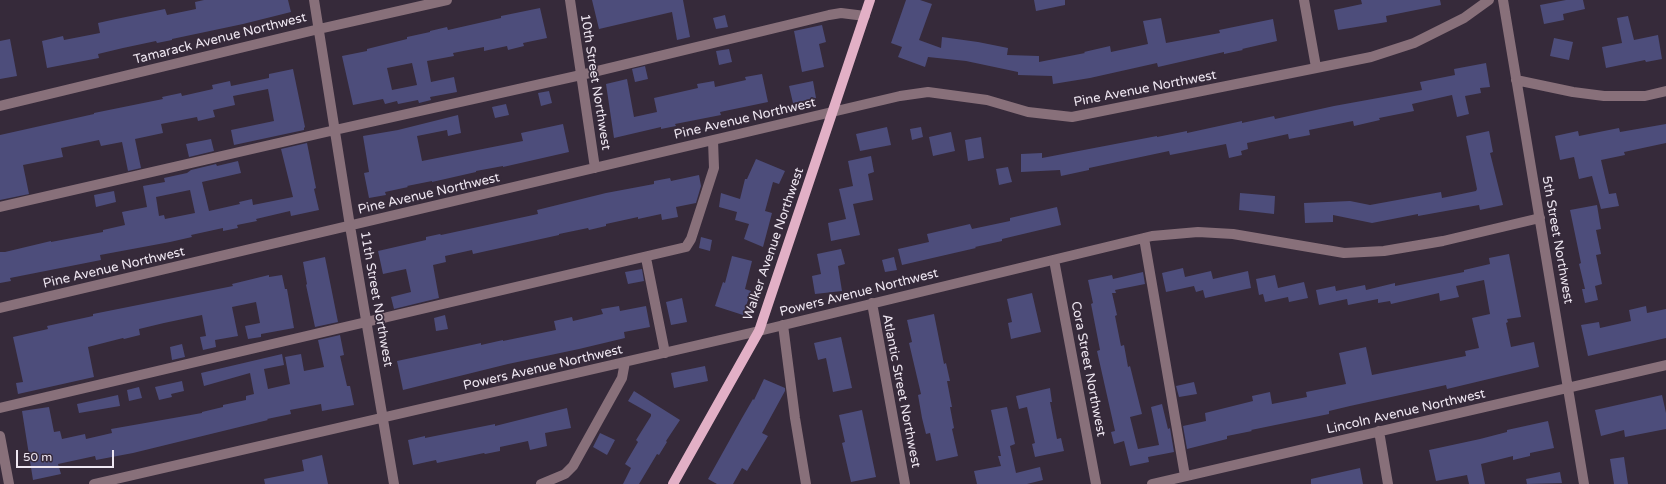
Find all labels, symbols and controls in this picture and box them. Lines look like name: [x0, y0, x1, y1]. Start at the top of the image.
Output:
street label: Tamarack Avenue Northwest: [132, 10, 308, 68]
street label: 10th Street Northwest: [577, 13, 613, 151]
street label: Pine Avenue Northwest: [1072, 68, 1218, 110]
street label: Pine Avenue Northwest: [673, 95, 817, 143]
street label: Walker Avenue Northwest: [741, 166, 807, 322]
street label: Pine Avenue Northwest: [357, 170, 501, 218]
street label: 5th Street Northwest: [1538, 175, 1576, 305]
street label: 11th Street Northwest: [356, 230, 396, 368]
street label: Pine Avenue Northwest: [42, 244, 186, 292]
street label: Powers Avenue Northwest: [778, 266, 940, 320]
street label: Cora Street Northwest: [1067, 300, 1109, 438]
street label: Atlantic Street Northwest: [878, 313, 924, 469]
street label: Powers Avenue Northwest: [462, 342, 624, 394]
street label: Lincoln Avenue Northwest: [1325, 386, 1487, 438]
scale bar: [18, 442, 116, 468]
text: 50 m: [23, 450, 52, 464]

